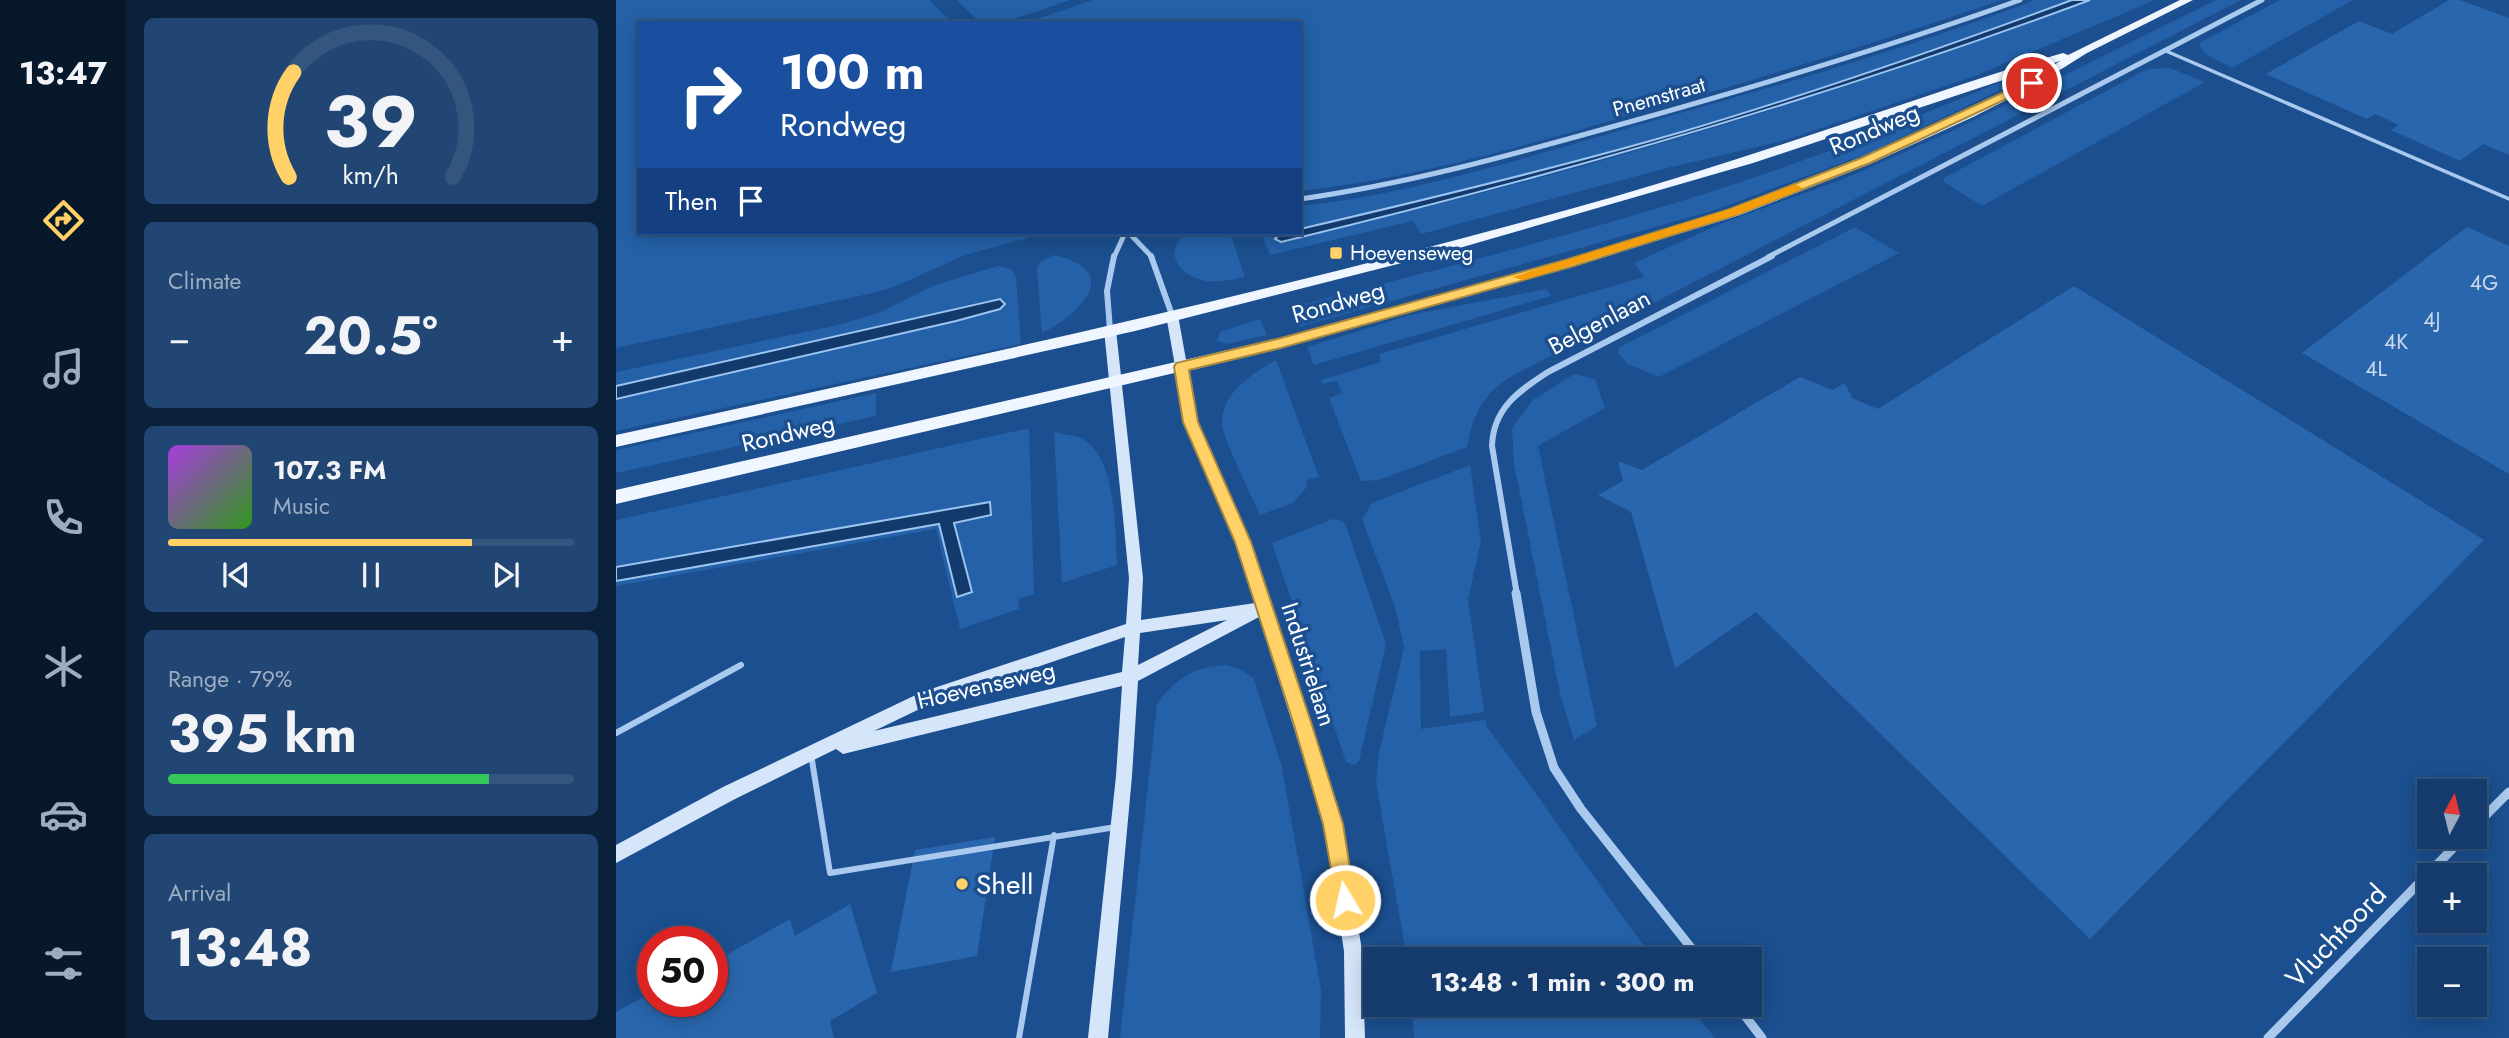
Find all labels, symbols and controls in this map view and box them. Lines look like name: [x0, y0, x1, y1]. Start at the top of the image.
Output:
text: 100 m: [780, 37, 925, 107]
icon: right: [665, 49, 756, 140]
text: 13:47: [19, 50, 107, 96]
pin: [2002, 53, 2062, 113]
icon: arrive: [2013, 64, 2051, 102]
text: 39: [324, 69, 418, 174]
street label: Pnemstraat: [1609, 69, 1709, 125]
street label: Rondweg: [1824, 94, 1924, 164]
text: Rondweg: [780, 102, 906, 148]
text: km/h: [343, 157, 399, 193]
text: Then: [665, 182, 718, 220]
icon: arrive: [732, 182, 770, 220]
icon: directions: [39, 196, 88, 245]
place label: Hoevenseweg: [1350, 238, 1473, 268]
marker: Hoevenseweg: [1328, 245, 1344, 261]
text: Climate: [168, 264, 241, 298]
house number: 4G: [2470, 268, 2498, 298]
street label: Rondweg: [1288, 272, 1388, 332]
street label: Belgenlaan: [1542, 280, 1656, 364]
text: 20.5°: [303, 298, 438, 374]
house number: 4J: [2423, 305, 2441, 335]
text: −: [168, 310, 190, 365]
text: +: [551, 310, 574, 365]
house number: 4K: [2384, 327, 2408, 357]
icon: music: [39, 344, 88, 393]
house number: 4L: [2365, 354, 2387, 384]
street label: Rondweg: [738, 405, 838, 461]
text: 107.3 FM: [273, 451, 386, 489]
text: Music: [273, 489, 330, 523]
icon: phone: [39, 493, 88, 542]
icon: previous: [217, 556, 255, 594]
icon: pause: [352, 556, 390, 594]
icon: next: [487, 556, 525, 594]
street label: Industrielaan: [1273, 598, 1345, 730]
icon: climate: [39, 642, 88, 691]
street label: Hoevenseweg: [913, 652, 1059, 718]
text: Range · 79%: [168, 662, 292, 696]
text: 395 km: [168, 696, 357, 772]
north arrow: [2417, 779, 2487, 849]
map controls: [2417, 779, 2487, 1017]
icon: car: [39, 790, 88, 839]
position arrow: [1308, 863, 1382, 937]
button: +: [2417, 863, 2487, 933]
place label: Shell: [976, 864, 1033, 905]
street label: Vluchtoord: [2276, 875, 2396, 997]
text: Arrival: [168, 876, 231, 910]
marker: Shell: [954, 876, 970, 892]
text: 13:48: [168, 910, 312, 986]
speed limit sign: 50: [637, 926, 728, 1017]
icon: filters: [39, 939, 88, 988]
button: −: [2417, 947, 2487, 1017]
text: 13:48 · 1 min · 300 m: [1430, 963, 1695, 1001]

